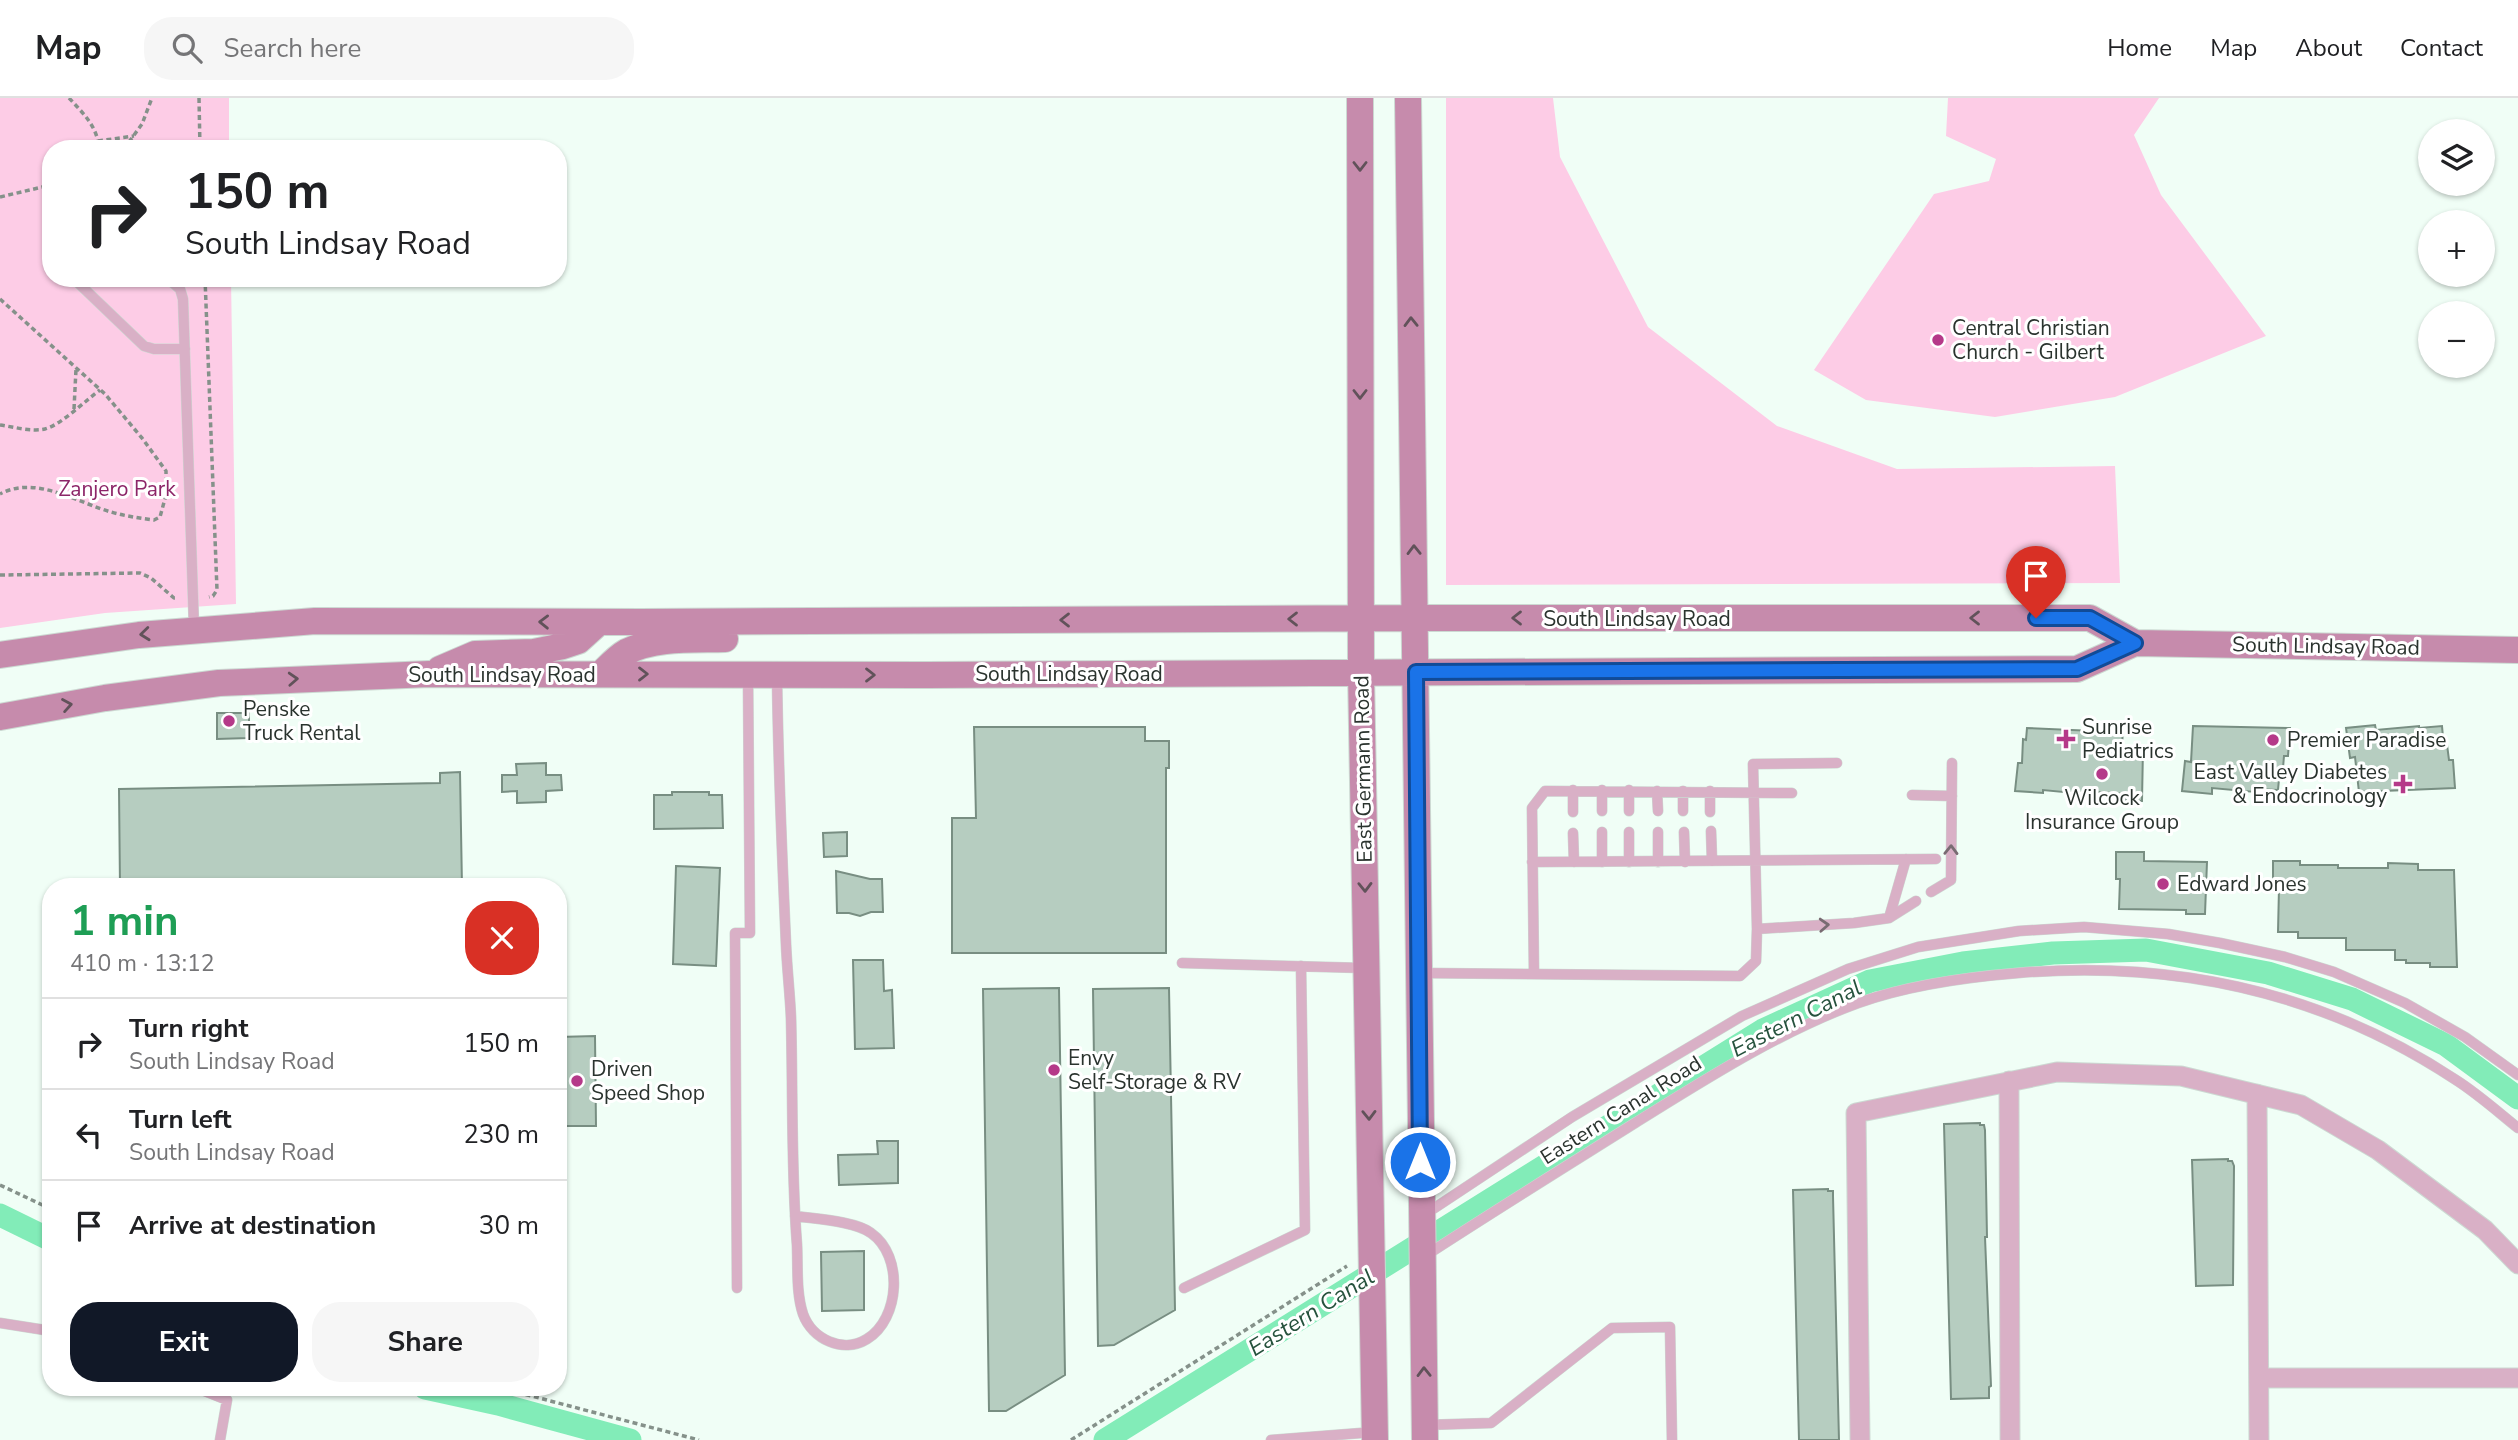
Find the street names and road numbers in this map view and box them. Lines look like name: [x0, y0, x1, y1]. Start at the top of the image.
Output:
street label: South Lindsay Road: [1543, 605, 1731, 633]
street label: South Lindsay Road: [2232, 630, 2420, 662]
street label: South Lindsay Road: [975, 660, 1163, 688]
street label: South Lindsay Road: [408, 661, 596, 689]
street label: East Germann Road: [1347, 675, 1379, 863]
street label: Eastern Canal Road: [1535, 1049, 1707, 1171]

